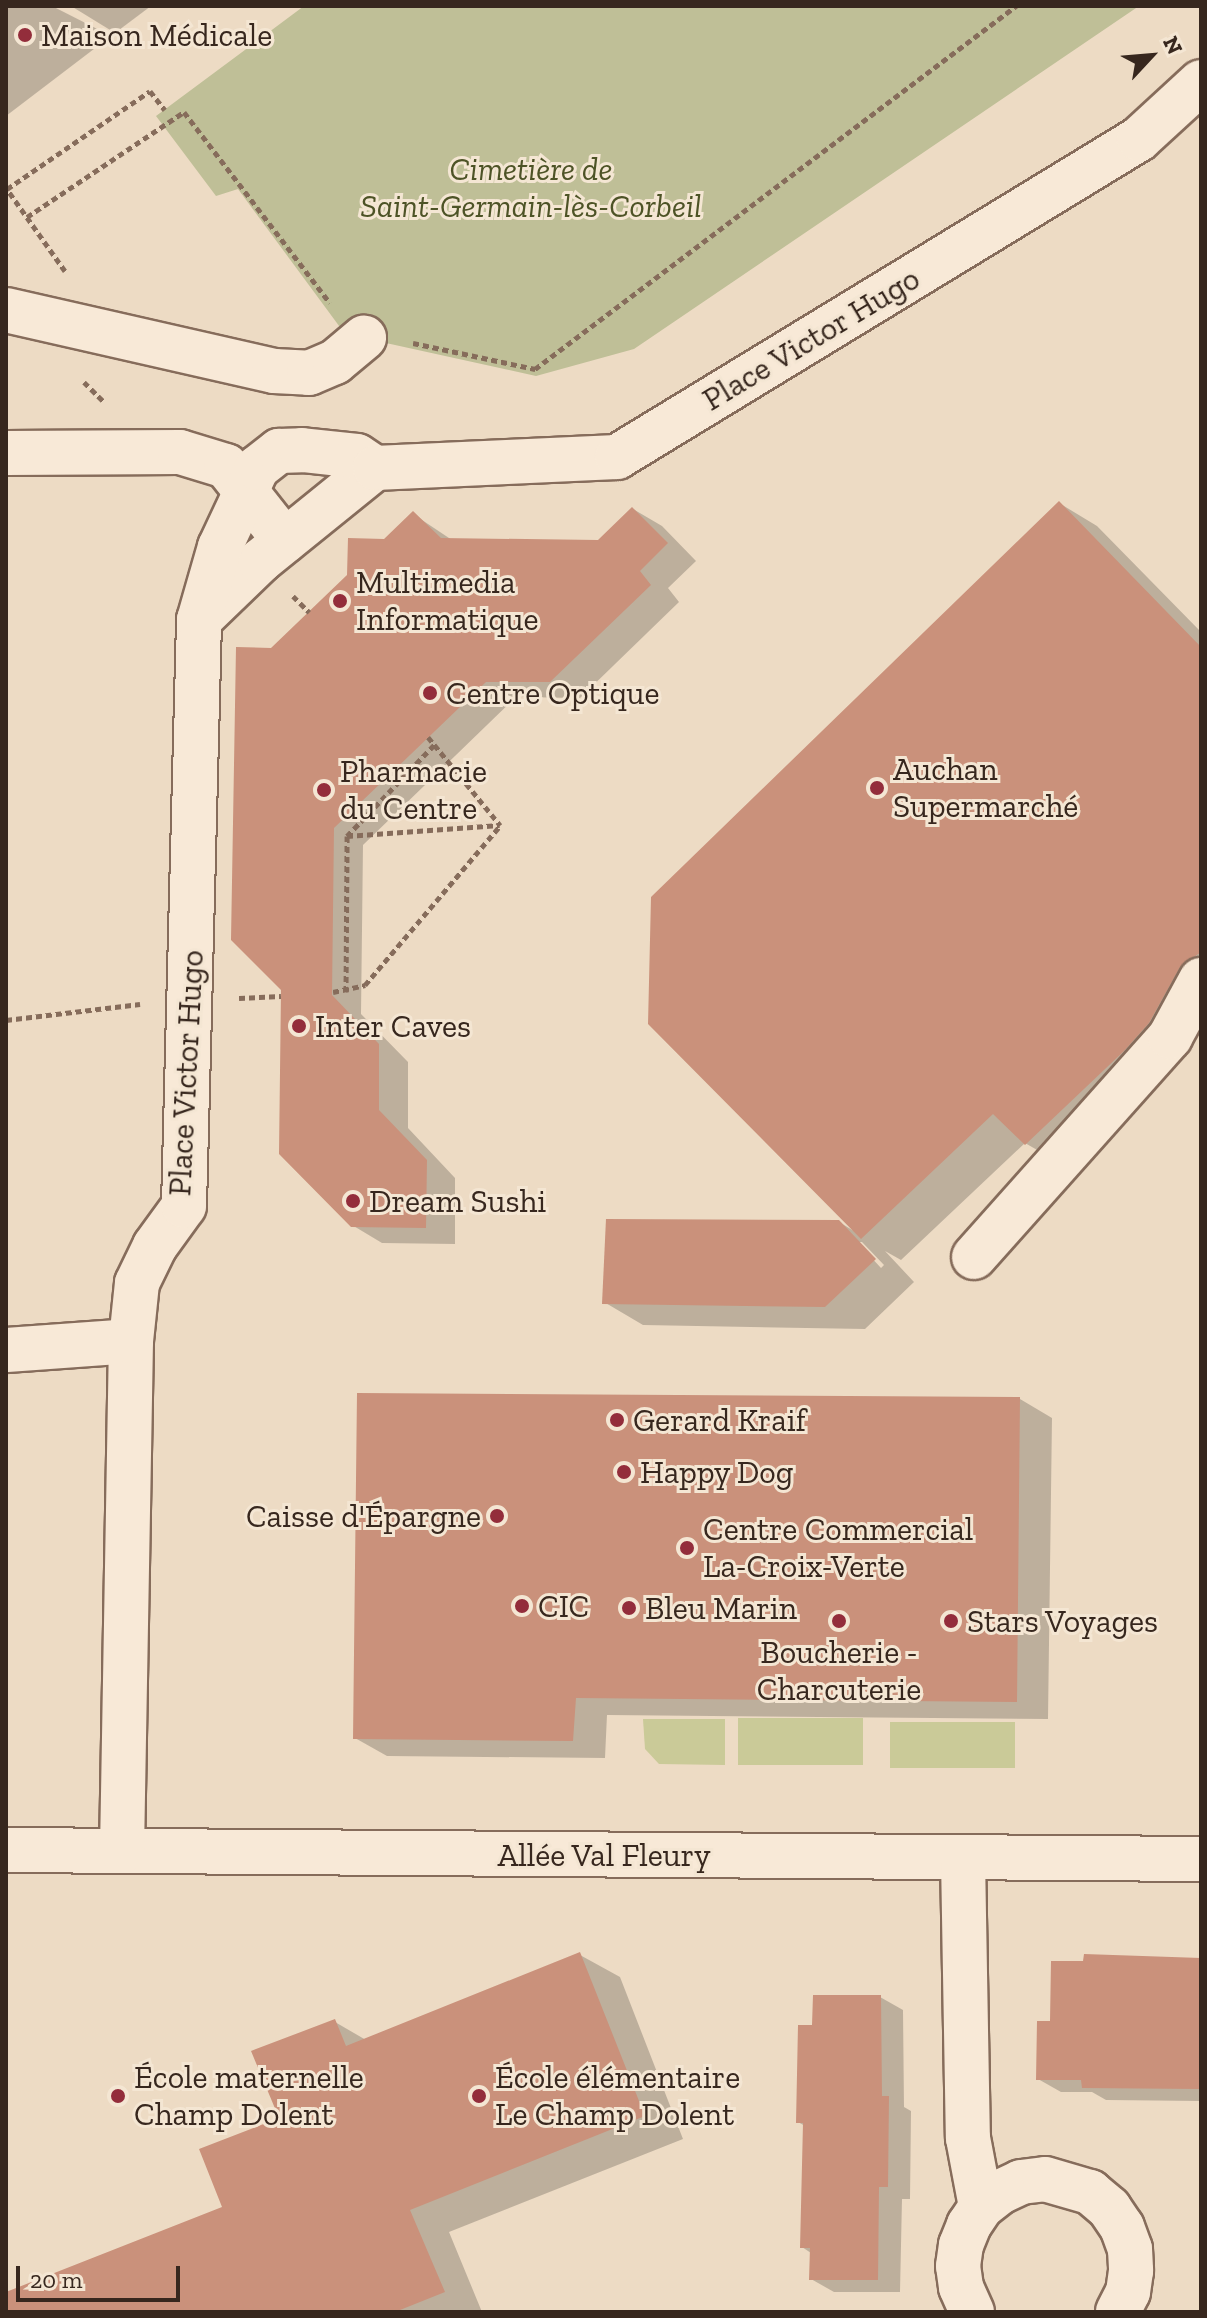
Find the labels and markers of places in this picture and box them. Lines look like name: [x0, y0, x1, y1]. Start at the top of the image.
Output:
place label: Maison Médicale: [41, 16, 272, 54]
marker: Maison Médicale: [16, 26, 34, 44]
place label: Multimedia Informatique: [356, 564, 538, 639]
marker: Multimedia Informatique: [331, 592, 349, 610]
place label: Centre Optique: [446, 674, 660, 712]
marker: Centre Optique: [421, 684, 439, 702]
place label: Auchan Supermarché: [893, 751, 1078, 826]
place label: Pharmacie du Centre: [340, 753, 487, 828]
marker: Auchan Supermarché: [868, 779, 886, 797]
marker: Pharmacie du Centre: [315, 781, 333, 799]
place label: Inter Caves: [315, 1007, 472, 1045]
marker: Inter Caves: [290, 1017, 308, 1035]
place label: Dream Sushi: [369, 1182, 546, 1220]
marker: Dream Sushi: [344, 1192, 362, 1210]
place label: Gerard Kraif: [633, 1401, 806, 1439]
marker: Gerard Kraif: [608, 1411, 626, 1429]
place label: Happy Dog: [640, 1453, 794, 1491]
marker: Happy Dog: [615, 1463, 633, 1481]
place label: Caisse d'Épargne: [246, 1497, 481, 1535]
marker: Caisse d'Épargne: [488, 1507, 506, 1525]
place label: Centre Commercial La-Croix-Verte: [703, 1511, 973, 1586]
marker: Centre Commercial La-Croix-Verte: [678, 1539, 696, 1557]
place label: CIC: [538, 1587, 589, 1625]
place label: Bleu Marin: [645, 1589, 797, 1627]
marker: CIC: [513, 1597, 531, 1615]
marker: Bleu Marin: [620, 1599, 638, 1617]
place label: Stars Voyages: [967, 1602, 1159, 1640]
marker: Boucherie - Charcuterie: [830, 1612, 848, 1630]
marker: Stars Voyages: [942, 1612, 960, 1630]
place label: Boucherie - Charcuterie: [757, 1634, 921, 1709]
place label: École maternelle Champ Dolent: [134, 2059, 364, 2134]
place label: École élémentaire Le Champ Dolent: [495, 2059, 740, 2134]
marker: École maternelle Champ Dolent: [109, 2087, 127, 2105]
marker: École élémentaire Le Champ Dolent: [470, 2087, 488, 2105]

